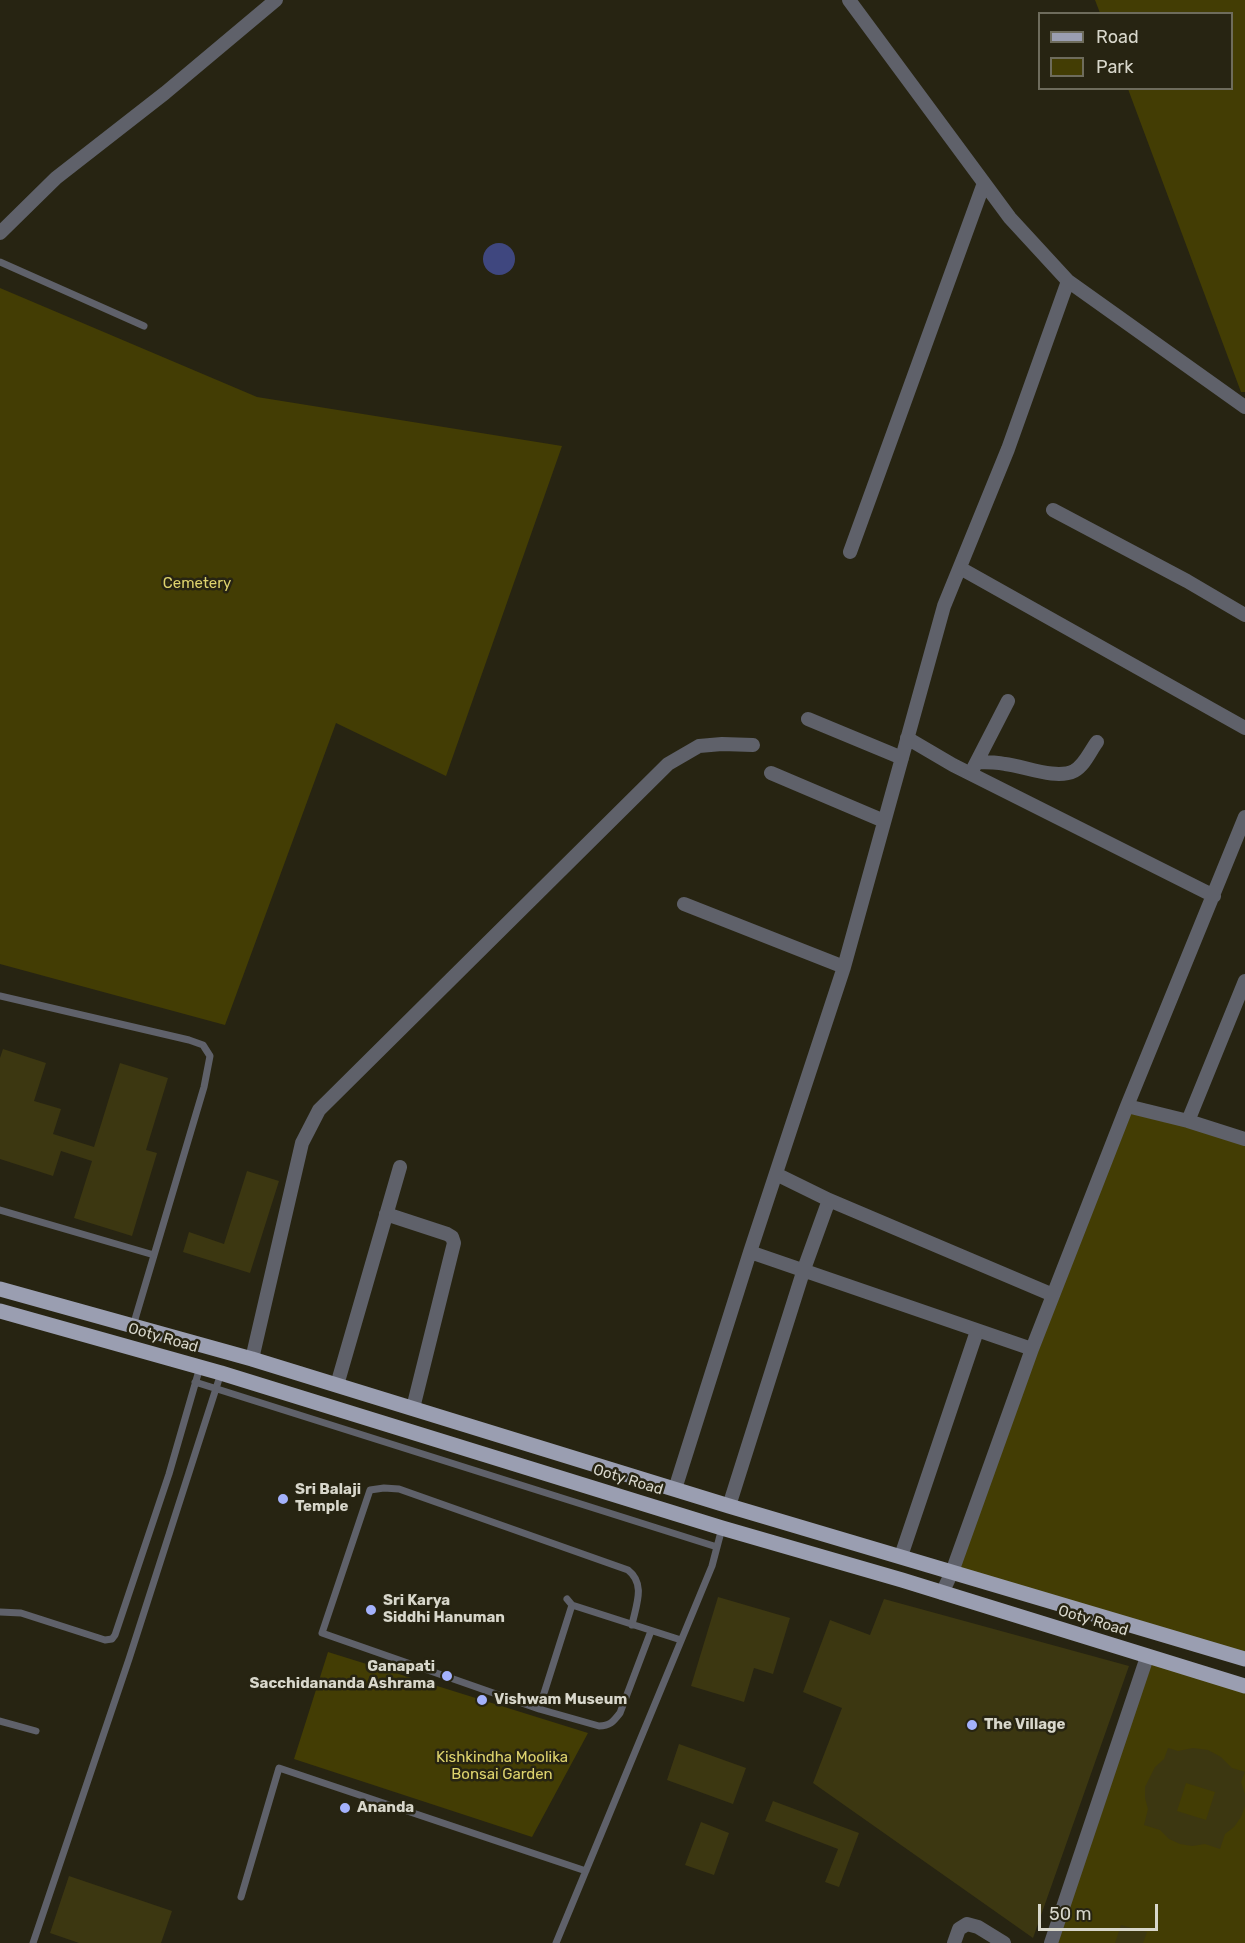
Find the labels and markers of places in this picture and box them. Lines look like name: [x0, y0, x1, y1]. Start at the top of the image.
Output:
place label: Sri Balaji Temple: [295, 1481, 361, 1516]
marker: Sri Balaji Temple: [276, 1492, 290, 1506]
place label: Sri Karya Siddhi Hanuman: [383, 1592, 505, 1627]
marker: Sri Karya Siddhi Hanuman: [364, 1603, 378, 1617]
place label: Ganapati Sacchidananda Ashrama: [250, 1658, 435, 1693]
marker: Ganapati Sacchidananda Ashrama: [440, 1669, 454, 1683]
place label: Vishwam Museum: [494, 1691, 627, 1709]
marker: Vishwam Museum: [475, 1693, 489, 1707]
place label: The Village: [984, 1716, 1065, 1734]
marker: The Village: [965, 1718, 979, 1732]
place label: Ananda: [357, 1799, 414, 1817]
marker: Ananda: [338, 1801, 352, 1815]

